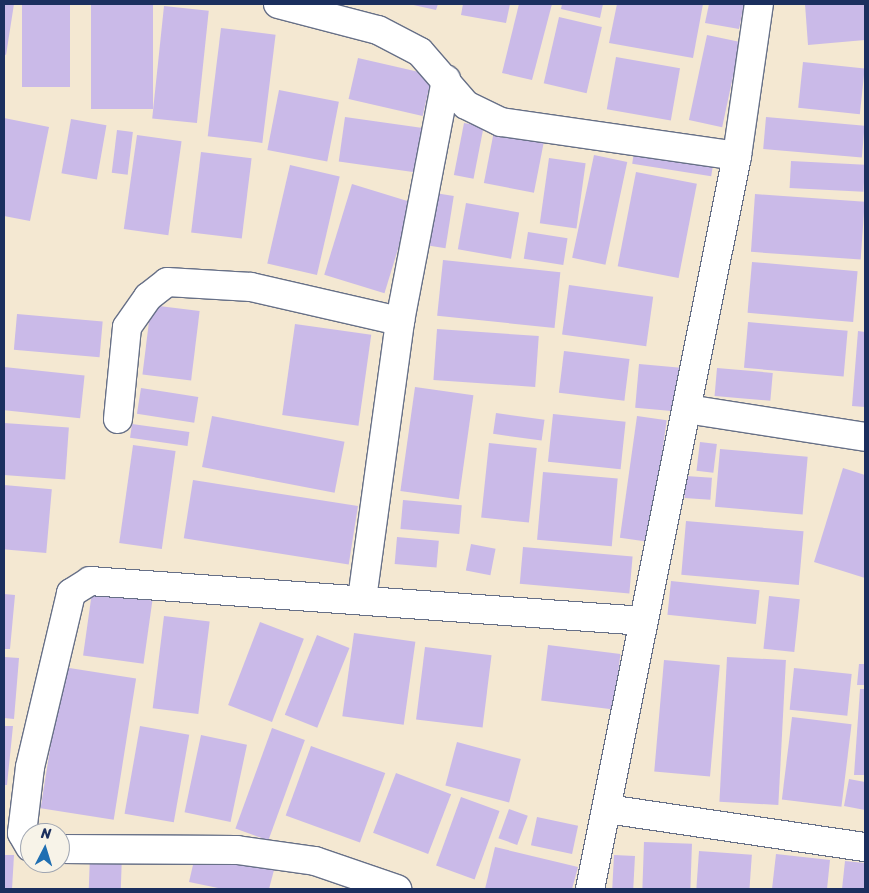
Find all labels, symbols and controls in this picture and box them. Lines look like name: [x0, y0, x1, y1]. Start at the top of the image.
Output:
text: N: [40, 821, 52, 846]
north arrow: [20, 823, 70, 873]

